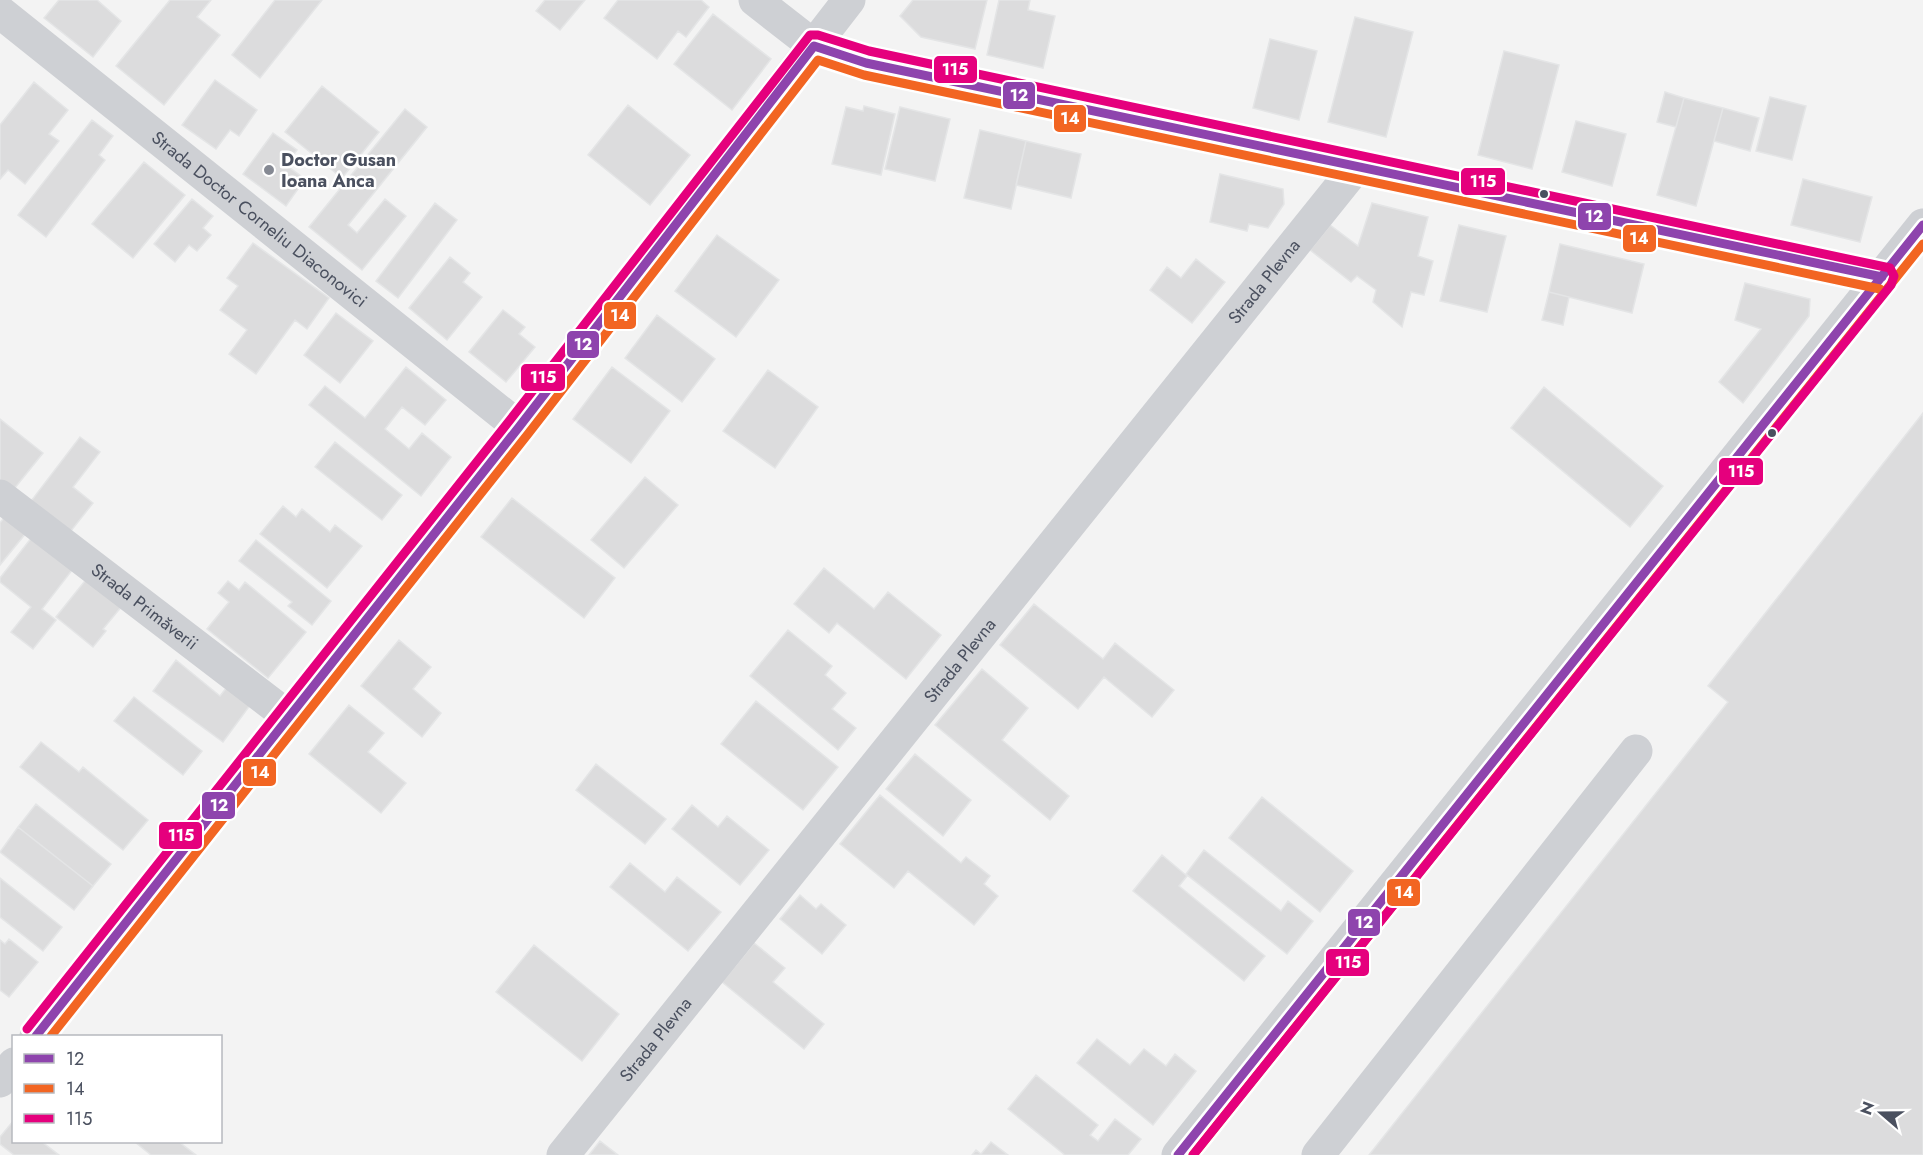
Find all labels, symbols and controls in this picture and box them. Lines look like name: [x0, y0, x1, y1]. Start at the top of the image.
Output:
line badge: 115: [933, 55, 978, 84]
text: 115: [942, 58, 968, 81]
line badge: 12: [1002, 81, 1036, 110]
text: 12: [1010, 84, 1028, 107]
line badge: 14: [1053, 104, 1087, 133]
text: 14: [1060, 107, 1080, 130]
street label: Strada Doctor Corneliu Diaconovici: [146, 125, 373, 314]
place label: Doctor Gusan Ioana Anca: [281, 147, 396, 194]
marker: Doctor Gusan Ioana Anca: [262, 163, 276, 177]
line badge: 115: [1460, 167, 1506, 196]
text: 115: [1470, 170, 1496, 193]
unlabelled marker: [1538, 188, 1550, 200]
line badge: 12: [1577, 202, 1612, 231]
text: 12: [1585, 205, 1603, 228]
line badge: 14: [1622, 224, 1657, 253]
text: 14: [1629, 227, 1649, 250]
street label: Strada Plevna: [1222, 234, 1306, 330]
line badge: 14: [603, 301, 637, 330]
text: 14: [610, 304, 630, 327]
line badge: 12: [566, 330, 600, 359]
text: 12: [574, 333, 592, 356]
line badge: 115: [520, 363, 566, 392]
text: 115: [530, 366, 556, 389]
unlabelled marker: [1766, 427, 1778, 439]
line badge: 115: [1718, 457, 1764, 486]
text: 115: [1728, 460, 1754, 483]
street label: Strada Primăverii: [85, 557, 204, 656]
street label: Strada Plevna: [918, 613, 1002, 709]
line badge: 14: [242, 758, 277, 787]
text: 14: [250, 761, 270, 784]
line badge: 12: [201, 791, 236, 820]
text: 12: [210, 794, 228, 817]
line badge: 115: [158, 821, 203, 850]
text: 115: [168, 824, 194, 847]
line badge: 14: [1386, 878, 1421, 907]
text: 14: [1394, 881, 1414, 904]
line badge: 12: [1347, 908, 1381, 937]
text: 12: [1355, 911, 1373, 934]
line badge: 115: [1325, 948, 1370, 977]
text: 115: [1335, 951, 1361, 974]
street label: Strada Plevna: [613, 992, 698, 1088]
legend: [12, 1035, 222, 1143]
text: 12: [66, 1046, 84, 1072]
text: 14: [66, 1076, 85, 1102]
north arrow: [1851, 1083, 1911, 1143]
text: N: [1854, 1098, 1880, 1118]
text: 115: [66, 1106, 92, 1132]

